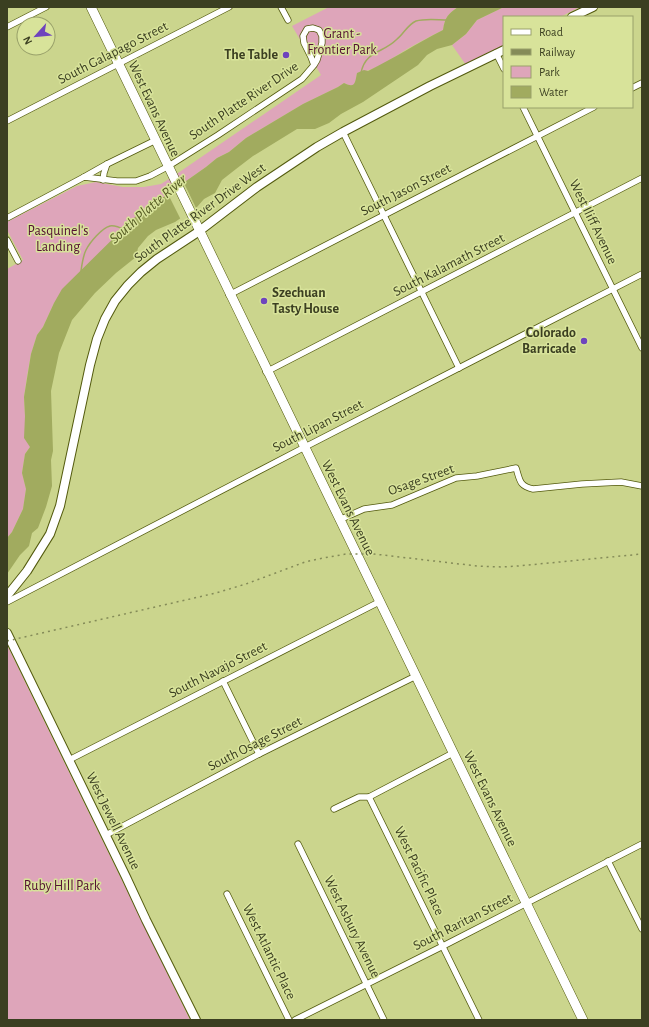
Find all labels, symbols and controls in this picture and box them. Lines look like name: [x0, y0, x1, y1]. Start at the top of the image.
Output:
north arrow: [16, 16, 56, 56]
legend: [503, 16, 633, 108]
street label: South Galapago Street: [56, 19, 171, 87]
text: Road: [539, 26, 563, 38]
park label: Grant - Frontier Park: [307, 27, 377, 57]
text: N: [21, 34, 34, 46]
text: Railway: [539, 46, 575, 59]
place label: The Table: [224, 48, 278, 62]
marker: The Table: [281, 50, 291, 60]
street label: West Evans Avenue: [126, 59, 182, 159]
street label: South Platte River Drive: [187, 59, 301, 143]
text: Park: [539, 66, 560, 78]
text: Water: [539, 86, 568, 98]
street label: South Platte River Drive West: [132, 160, 269, 265]
street label: South Jason Street: [359, 161, 454, 219]
water label: South Platte River: [107, 171, 190, 246]
street label: West Iliff Avenue: [566, 177, 620, 267]
park label: Pasquinel's Landing: [28, 224, 88, 254]
street label: South Kalamath Street: [391, 231, 507, 299]
place label: Szechuan Tasty House: [272, 286, 339, 316]
marker: Szechuan Tasty House: [259, 296, 269, 306]
place label: Colorado Barricade: [522, 326, 576, 356]
marker: Colorado Barricade: [579, 336, 589, 346]
street label: South Lipan Street: [270, 397, 366, 455]
street label: West Evans Avenue: [319, 458, 377, 558]
street label: Osage Street: [386, 461, 456, 498]
street label: South Navajo Street: [167, 639, 270, 701]
street label: South Osage Street: [206, 714, 305, 774]
street label: West Evans Avenue: [461, 749, 519, 849]
street label: West Jewell Avenue: [83, 770, 143, 872]
street label: West Pacific Place: [391, 824, 447, 918]
street label: West Asbury Avenue: [321, 874, 383, 980]
park label: Ruby Hill Park: [24, 879, 101, 893]
street label: South Raritan Street: [411, 891, 515, 953]
street label: West Atlantic Place: [240, 902, 298, 1002]

